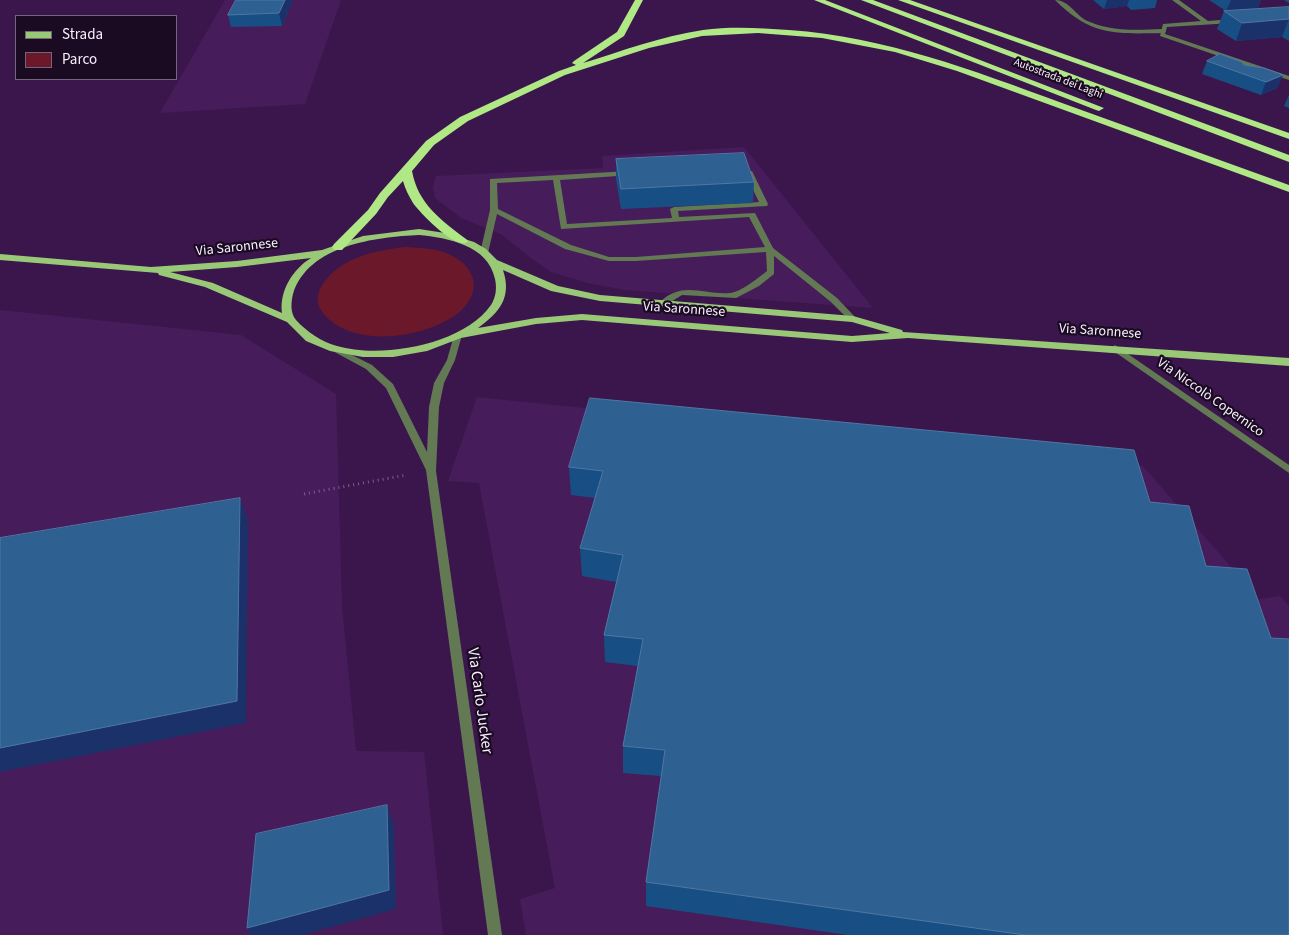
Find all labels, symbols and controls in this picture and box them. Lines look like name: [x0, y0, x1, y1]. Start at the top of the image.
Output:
legend: [15, 15, 178, 80]
text: Strada: [62, 24, 103, 45]
text: Parco: [62, 49, 97, 70]
street label: Autostrada dei Laghi: [1012, 56, 1104, 102]
street label: Via Saronnese: [195, 235, 279, 261]
street label: Via Saronnese: [642, 299, 726, 321]
street label: Via Saronnese: [1058, 321, 1142, 343]
street label: Via Niccolò Copernico: [1153, 355, 1267, 441]
street label: Via Carlo Jucker: [462, 647, 496, 755]

